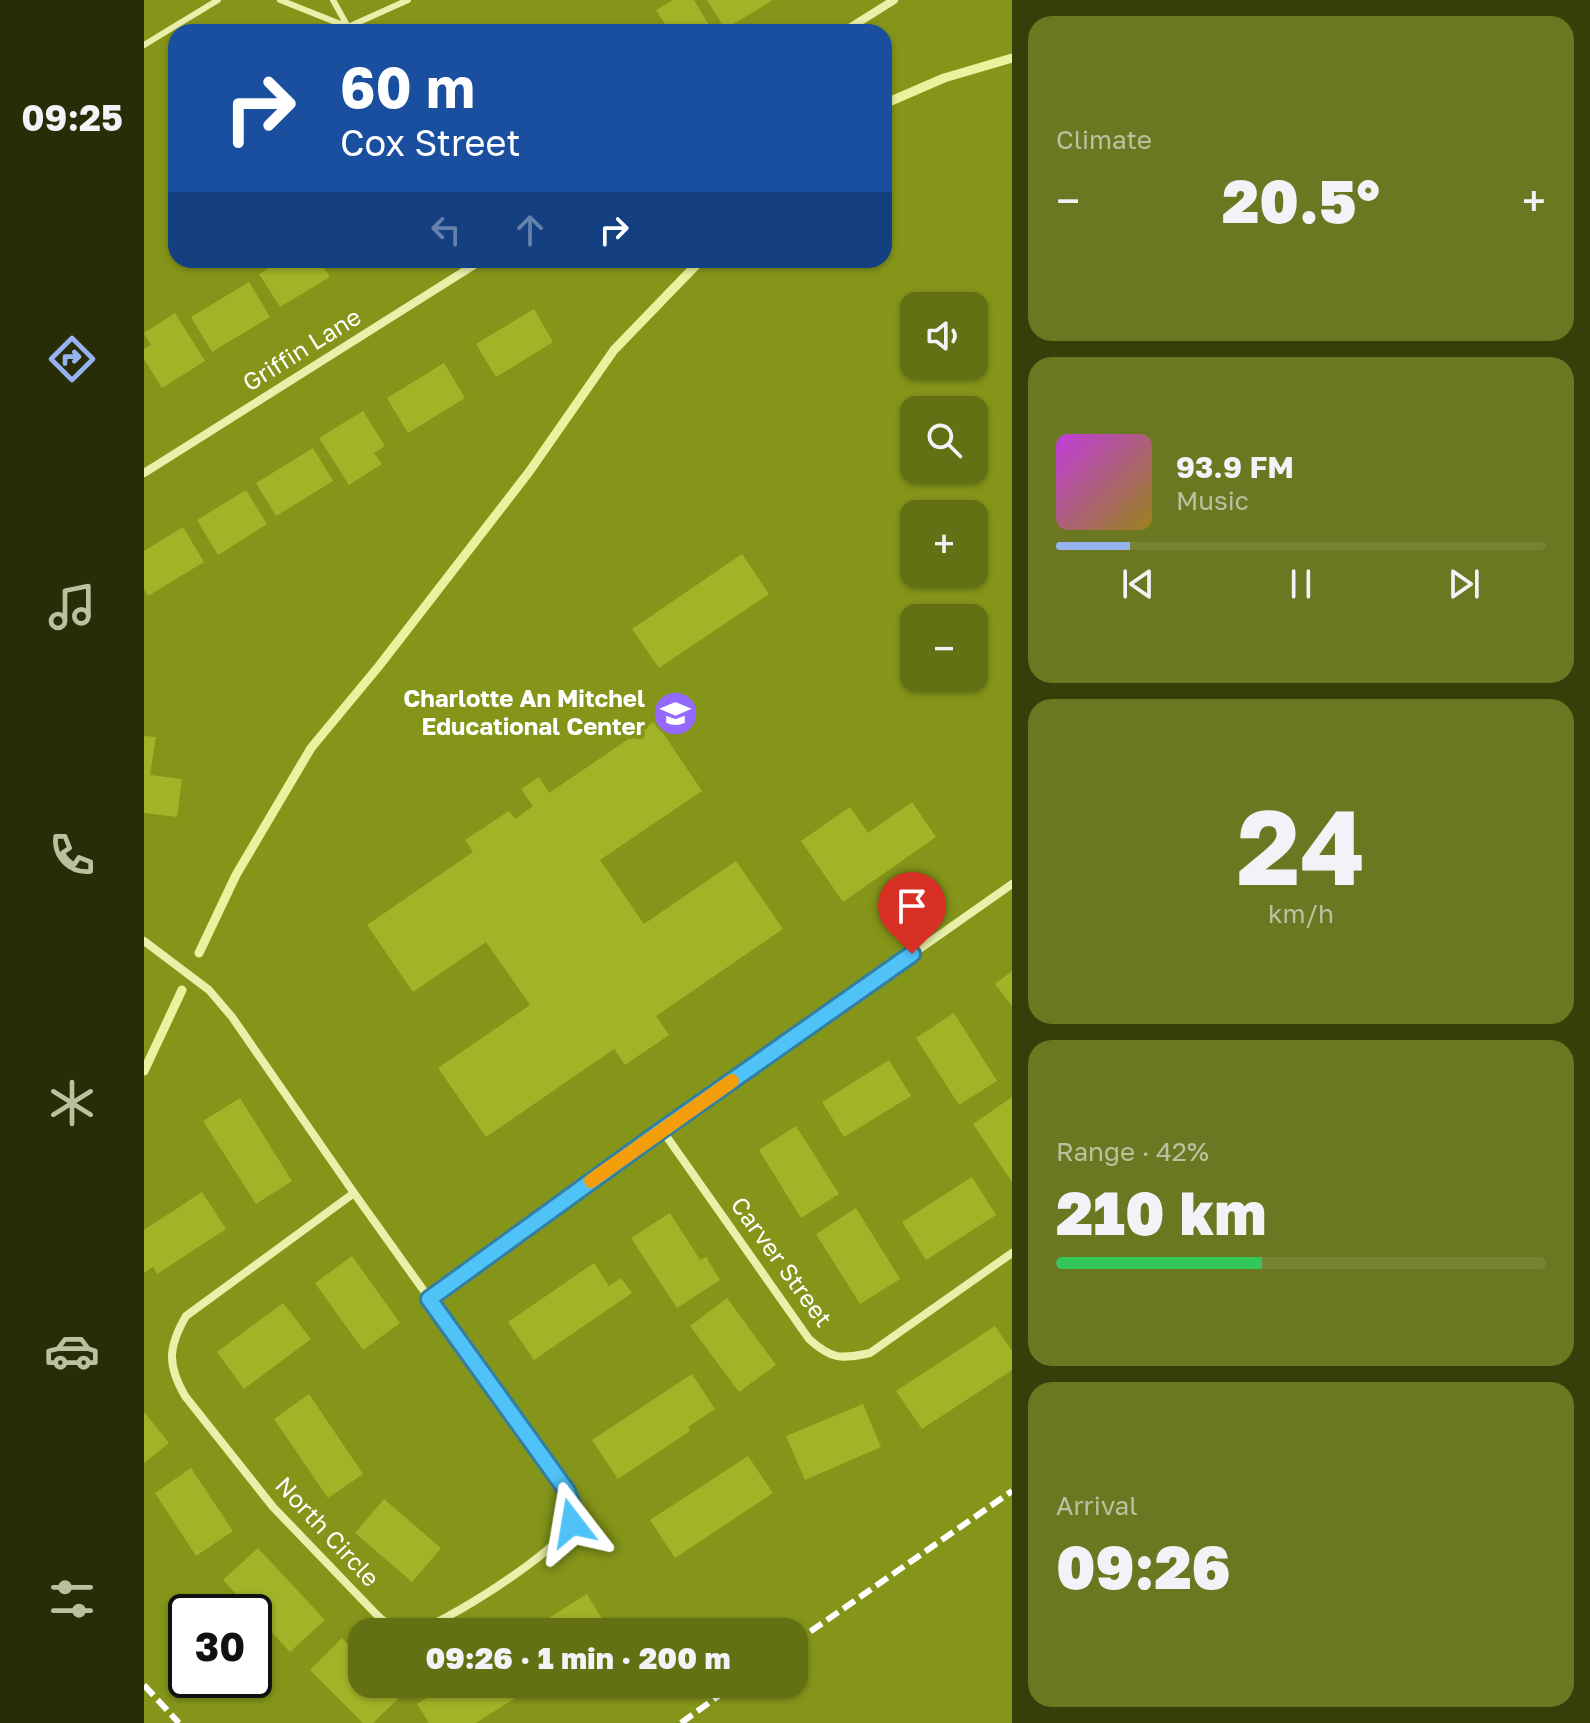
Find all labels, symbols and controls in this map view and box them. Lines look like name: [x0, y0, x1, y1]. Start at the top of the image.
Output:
text: 60 m: [340, 53, 475, 120]
icon: right: [208, 56, 312, 160]
text: 09:25: [21, 96, 123, 139]
text: Cox Street: [340, 121, 521, 164]
text: Climate: [1056, 124, 1152, 155]
text: 20.5°: [1222, 164, 1380, 236]
text: −: [1056, 174, 1080, 227]
text: +: [1522, 174, 1546, 227]
icon: left: [424, 208, 468, 252]
icon: ahead: [508, 208, 552, 252]
icon: right: [592, 208, 636, 252]
map controls: [900, 292, 988, 692]
button: sound: [900, 292, 988, 380]
street label: Griffin Lane: [237, 301, 366, 396]
icon: directions: [44, 331, 100, 387]
button: search: [900, 396, 988, 484]
text: 93.9 FM: [1176, 449, 1294, 485]
text: Music: [1176, 485, 1249, 516]
button: +: [900, 500, 988, 588]
icon: previous: [1116, 562, 1160, 606]
icon: pause: [1279, 562, 1323, 606]
icon: next: [1442, 562, 1486, 606]
icon: music: [44, 579, 100, 635]
button: −: [900, 604, 988, 692]
place label: Charlotte An Mitchel Educational Center: [403, 683, 645, 740]
school or university icon: Charlotte An Mitchel Educational Center: [652, 689, 700, 737]
text: 24: [1237, 783, 1365, 908]
icon: phone: [44, 827, 100, 883]
pin: [878, 872, 946, 954]
icon: arrive: [890, 884, 934, 928]
text: km/h: [1268, 898, 1334, 929]
icon: climate: [44, 1075, 100, 1131]
text: Range · 42%: [1056, 1136, 1209, 1167]
text: 210 km: [1056, 1176, 1266, 1248]
street label: Carver Street: [725, 1191, 839, 1332]
icon: car: [44, 1323, 100, 1379]
street label: North Circle: [270, 1470, 386, 1592]
position arrow: [530, 1481, 614, 1565]
text: Arrival: [1056, 1490, 1137, 1521]
text: 09:26: [1056, 1530, 1231, 1602]
icon: filters: [44, 1571, 100, 1627]
speed limit sign: 30: [168, 1594, 272, 1698]
text: 09:26 · 1 min · 200 m: [425, 1640, 731, 1676]

